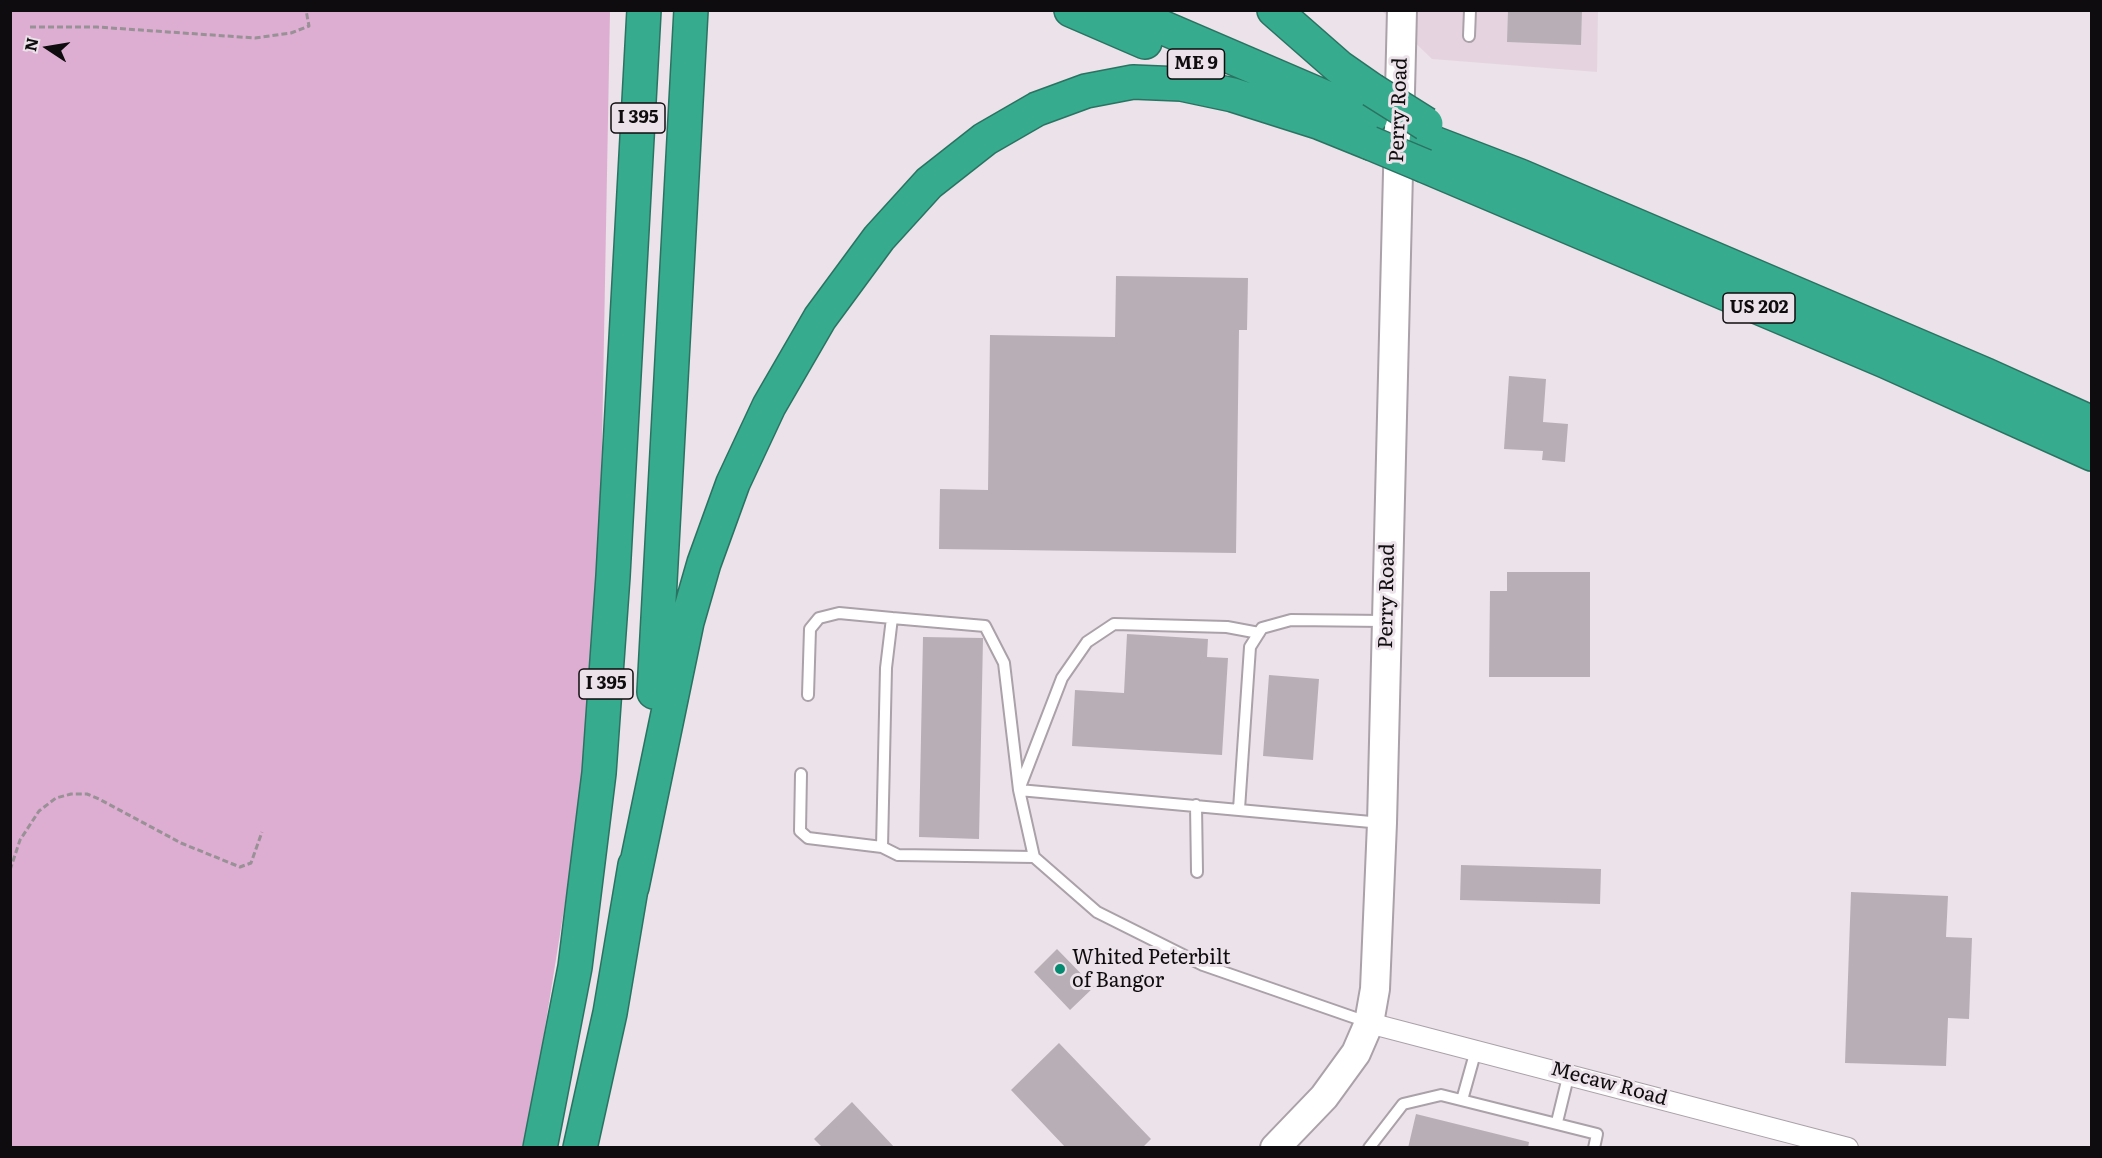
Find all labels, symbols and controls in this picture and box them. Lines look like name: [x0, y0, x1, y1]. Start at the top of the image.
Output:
north arrow: [18, 18, 78, 78]
text: N: [17, 35, 44, 53]
road number: ME 9: [1168, 49, 1224, 79]
street label: Perry Road: [1385, 57, 1413, 163]
road number: I 395: [611, 103, 665, 133]
road number: US 202: [1723, 293, 1795, 323]
street label: Perry Road: [1374, 543, 1400, 649]
road number: I 395: [579, 669, 633, 699]
place label: Whited Peterbilt of Bangor: [1072, 946, 1230, 993]
marker: Whited Peterbilt of Bangor: [1053, 962, 1067, 976]
street label: Mecaw Road: [1548, 1057, 1670, 1111]

